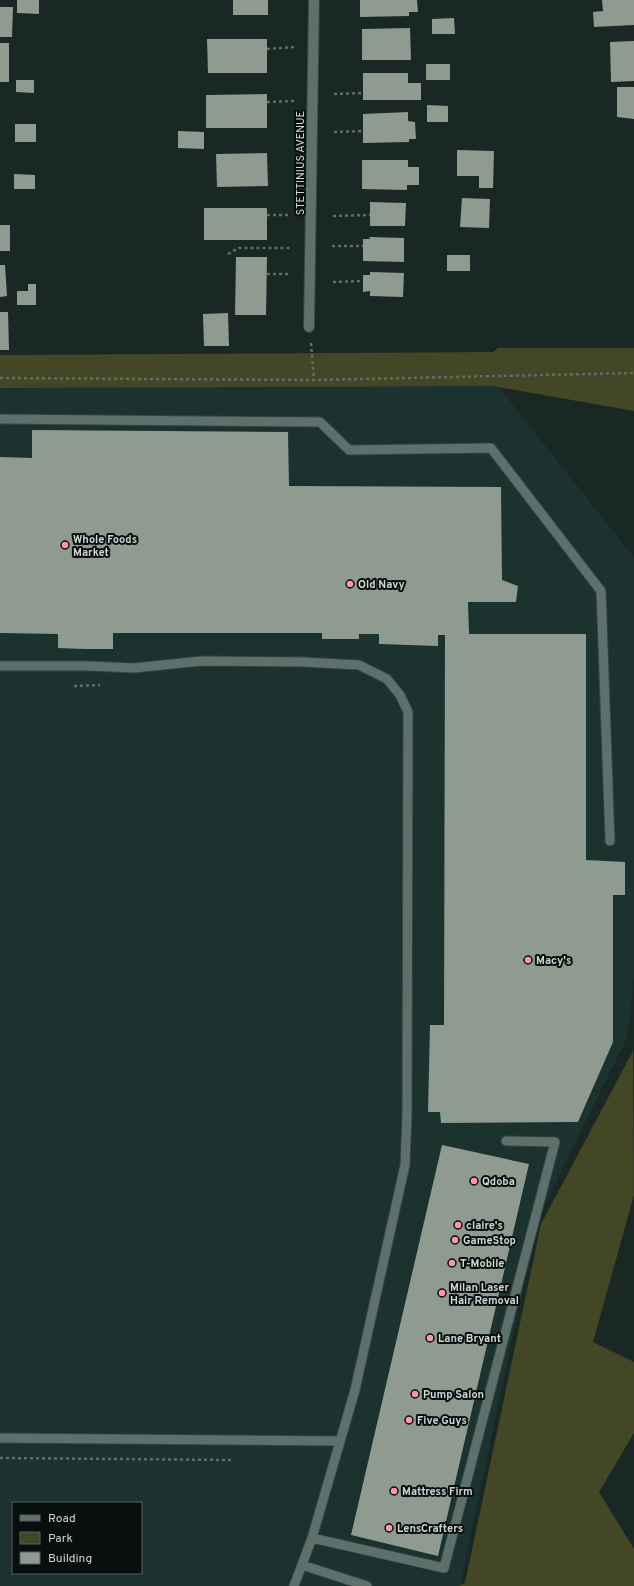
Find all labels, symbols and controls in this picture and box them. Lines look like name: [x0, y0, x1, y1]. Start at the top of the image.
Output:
street label: STETTINIUS AVENUE: [294, 111, 308, 215]
place label: Whole Foods Market: [73, 533, 137, 560]
marker: Whole Foods Market: [60, 540, 70, 550]
place label: Old Navy: [358, 578, 405, 592]
marker: Old Navy: [345, 579, 355, 589]
place label: Macy's: [536, 954, 571, 968]
marker: Macy's: [523, 955, 533, 965]
place label: Qdoba: [482, 1175, 515, 1189]
marker: Qdoba: [469, 1176, 479, 1186]
place label: claire's: [466, 1219, 503, 1233]
marker: claire's: [453, 1220, 463, 1230]
place label: GameStop: [463, 1234, 516, 1248]
marker: GameStop: [450, 1235, 460, 1245]
place label: T-Mobile: [460, 1257, 504, 1271]
marker: T-Mobile: [447, 1258, 457, 1268]
place label: Milan Laser Hair Removal: [450, 1281, 519, 1308]
marker: Milan Laser Hair Removal: [437, 1288, 447, 1298]
place label: Lane Bryant: [438, 1332, 501, 1346]
marker: Lane Bryant: [425, 1333, 435, 1343]
place label: Pump Salon: [423, 1388, 484, 1402]
marker: Pump Salon: [410, 1389, 420, 1399]
place label: Five Guys: [417, 1414, 467, 1428]
marker: Five Guys: [404, 1415, 414, 1425]
place label: Mattress Firm: [402, 1485, 473, 1499]
marker: Mattress Firm: [389, 1486, 399, 1496]
legend: [12, 1502, 142, 1574]
text: Road: [48, 1511, 76, 1527]
place label: LensCrafters: [397, 1522, 463, 1536]
marker: LensCrafters: [384, 1523, 394, 1533]
text: Park: [48, 1531, 73, 1547]
text: Building: [48, 1551, 92, 1567]

